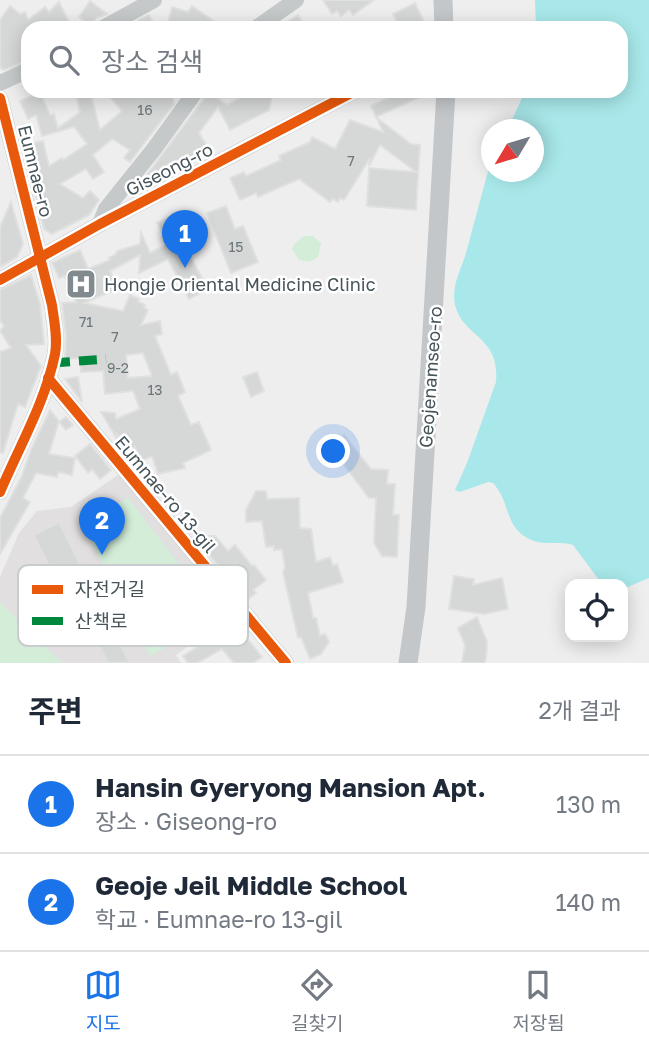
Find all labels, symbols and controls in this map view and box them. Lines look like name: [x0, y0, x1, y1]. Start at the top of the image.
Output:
search box: [21, 21, 628, 98]
icon: search: [45, 41, 83, 79]
text: 장소 검색: [101, 46, 203, 77]
house number: 16: [137, 101, 153, 118]
north arrow: [481, 119, 544, 182]
street label: Eumnae-ro: [14, 123, 58, 219]
street label: Giseong-ro: [122, 138, 216, 200]
house number: 7: [347, 152, 355, 169]
pin: 1: [162, 210, 208, 268]
house number: 15: [229, 238, 243, 255]
hospital icon: Hongje Oriental Medicine Clinic: [64, 267, 98, 301]
place label: Hongje Oriental Medicine Clinic: [104, 273, 376, 295]
street label: Geojenamseo-ro: [414, 306, 446, 448]
house number: 71: [79, 313, 93, 330]
house number: 7: [111, 328, 119, 345]
house number: 9-2: [107, 359, 129, 376]
house number: 13: [148, 381, 162, 398]
street label: Eumnae-ro 13-gil: [111, 431, 222, 557]
your location: [316, 434, 350, 468]
pin: 2: [79, 497, 125, 555]
legend: [18, 565, 248, 646]
text: 자전거길: [75, 577, 145, 600]
map controls: [565, 579, 628, 642]
button: locate: [565, 579, 628, 642]
text: 산책로: [75, 609, 127, 632]
text: 주변: [28, 693, 83, 729]
text: 2개 결과: [538, 696, 621, 724]
text: Hansin Gyeryong Mansion Apt.: [95, 772, 486, 803]
text: 1: [45, 790, 57, 818]
text: 130 m: [556, 790, 621, 818]
text: 장소 · Giseong-ro: [95, 807, 277, 835]
text: Geoje Jeil Middle School: [95, 870, 407, 901]
text: 2: [44, 888, 58, 916]
text: 140 m: [555, 888, 621, 916]
text: 학교 · Eumnae-ro 13-gil: [95, 905, 343, 933]
tab: 지도: [84, 966, 122, 1035]
tab: 길찾기: [291, 966, 343, 1035]
tab: 저장됨: [512, 966, 565, 1035]

